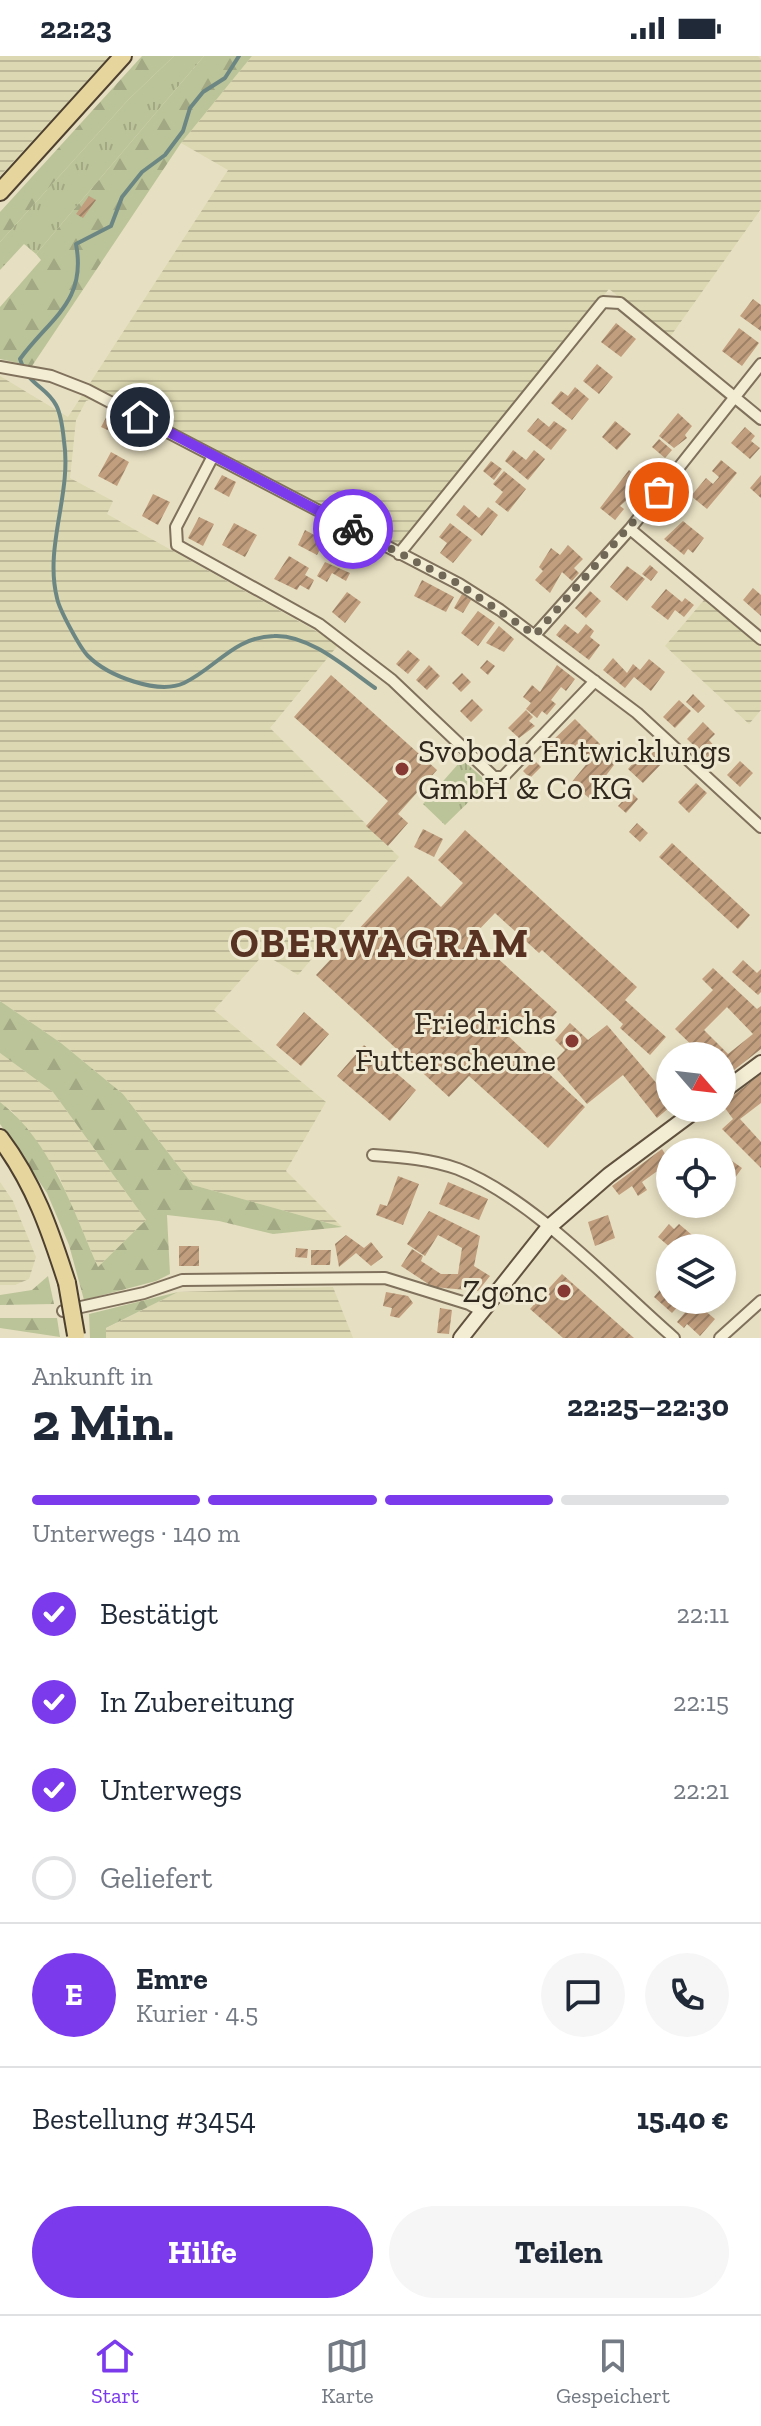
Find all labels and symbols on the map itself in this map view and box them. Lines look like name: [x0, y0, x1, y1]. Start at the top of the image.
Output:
pin: [106, 383, 174, 451]
pin: [625, 458, 693, 526]
courier: [313, 489, 393, 569]
place label: Svoboda Entwicklungs GmbH & Co KG: [418, 732, 731, 807]
marker: Svoboda Entwicklungs GmbH & Co KG: [393, 760, 411, 778]
district label: OBERWAGRAM: [230, 919, 530, 967]
place label: Friedrichs Futterscheune: [355, 1004, 556, 1079]
marker: Friedrichs Futterscheune: [563, 1032, 581, 1050]
north arrow: [656, 1042, 736, 1122]
place label: Zgonc: [462, 1272, 548, 1310]
marker: Zgonc: [555, 1282, 573, 1300]

